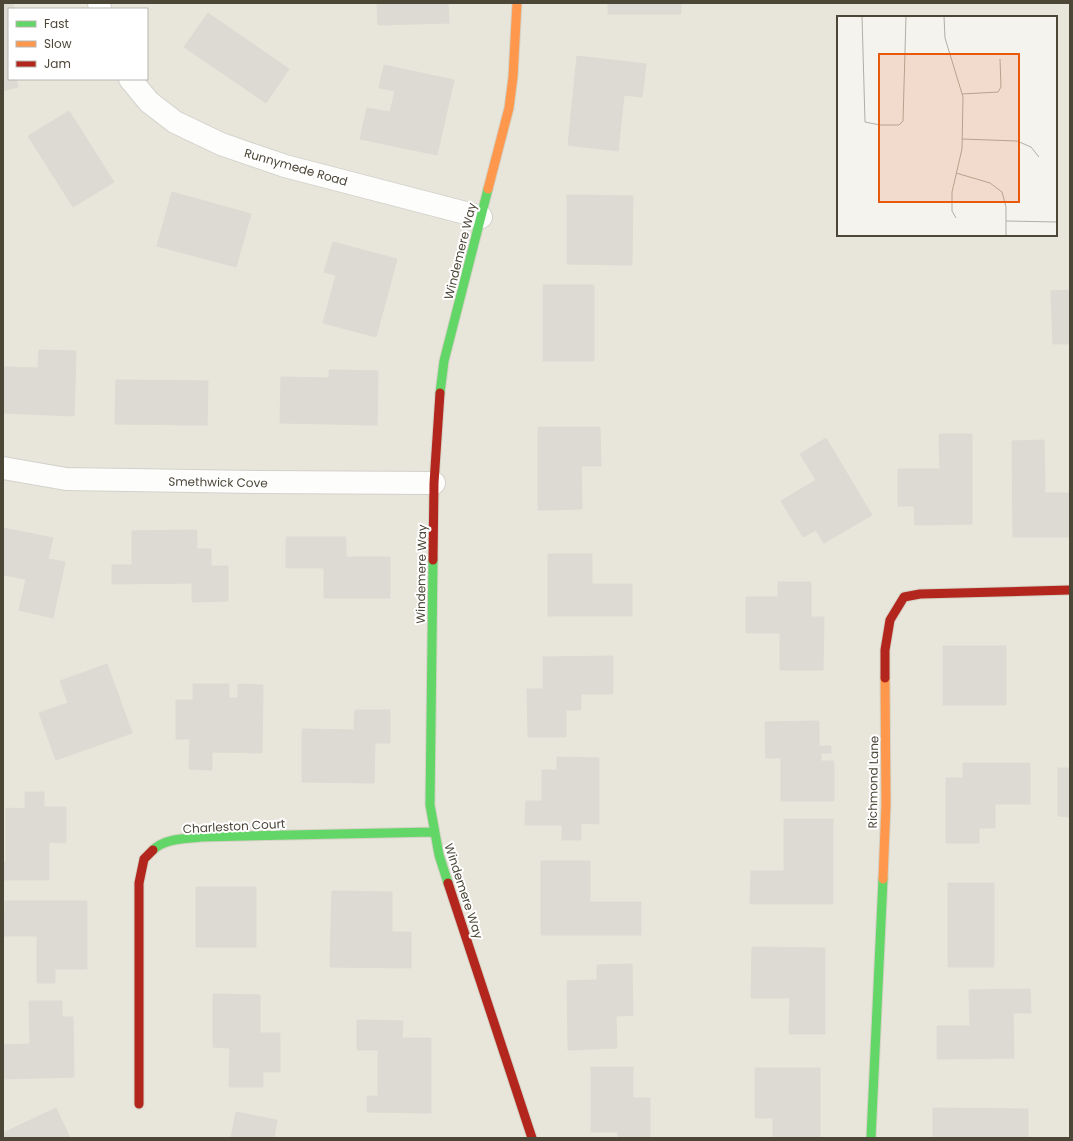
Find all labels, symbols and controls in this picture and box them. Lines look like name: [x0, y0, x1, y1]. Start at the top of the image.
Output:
legend: [8, 8, 148, 80]
text: Fast: [44, 15, 69, 32]
inset map: [837, 16, 1057, 236]
text: Slow: [44, 35, 72, 52]
text: Jam: [44, 55, 71, 72]
street label: Runnymede Road: [242, 144, 350, 190]
street label: Windemere Way: [440, 200, 480, 301]
street label: Smethwick Cove: [168, 473, 268, 491]
street label: Windemere Way: [412, 524, 430, 624]
street label: Richmond Lane: [864, 736, 882, 828]
street label: Charleston Court: [182, 815, 286, 837]
street label: Windemere Way: [441, 841, 488, 941]

